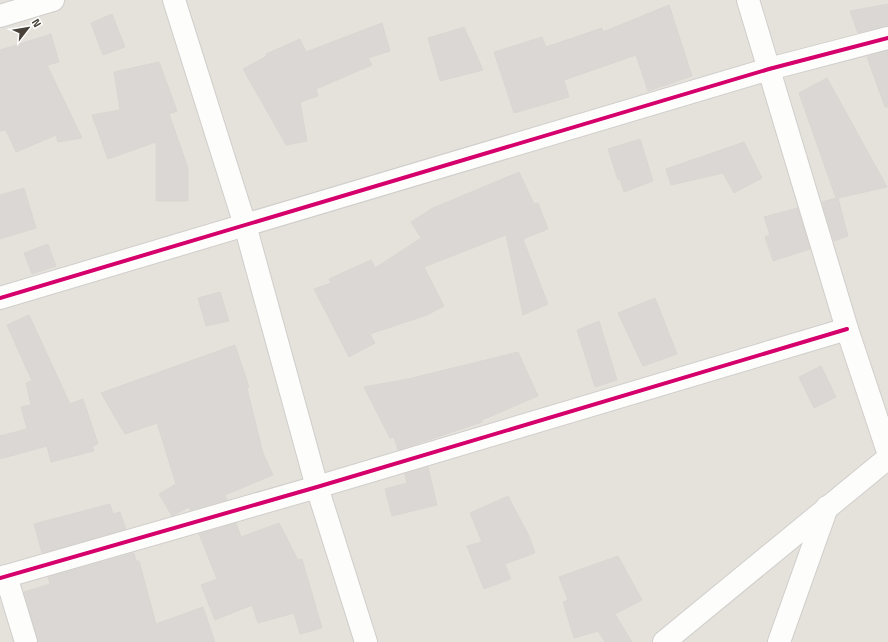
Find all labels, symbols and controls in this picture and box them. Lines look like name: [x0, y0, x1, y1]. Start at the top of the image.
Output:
north arrow: [8, 8, 48, 48]
text: N: [28, 15, 45, 30]

